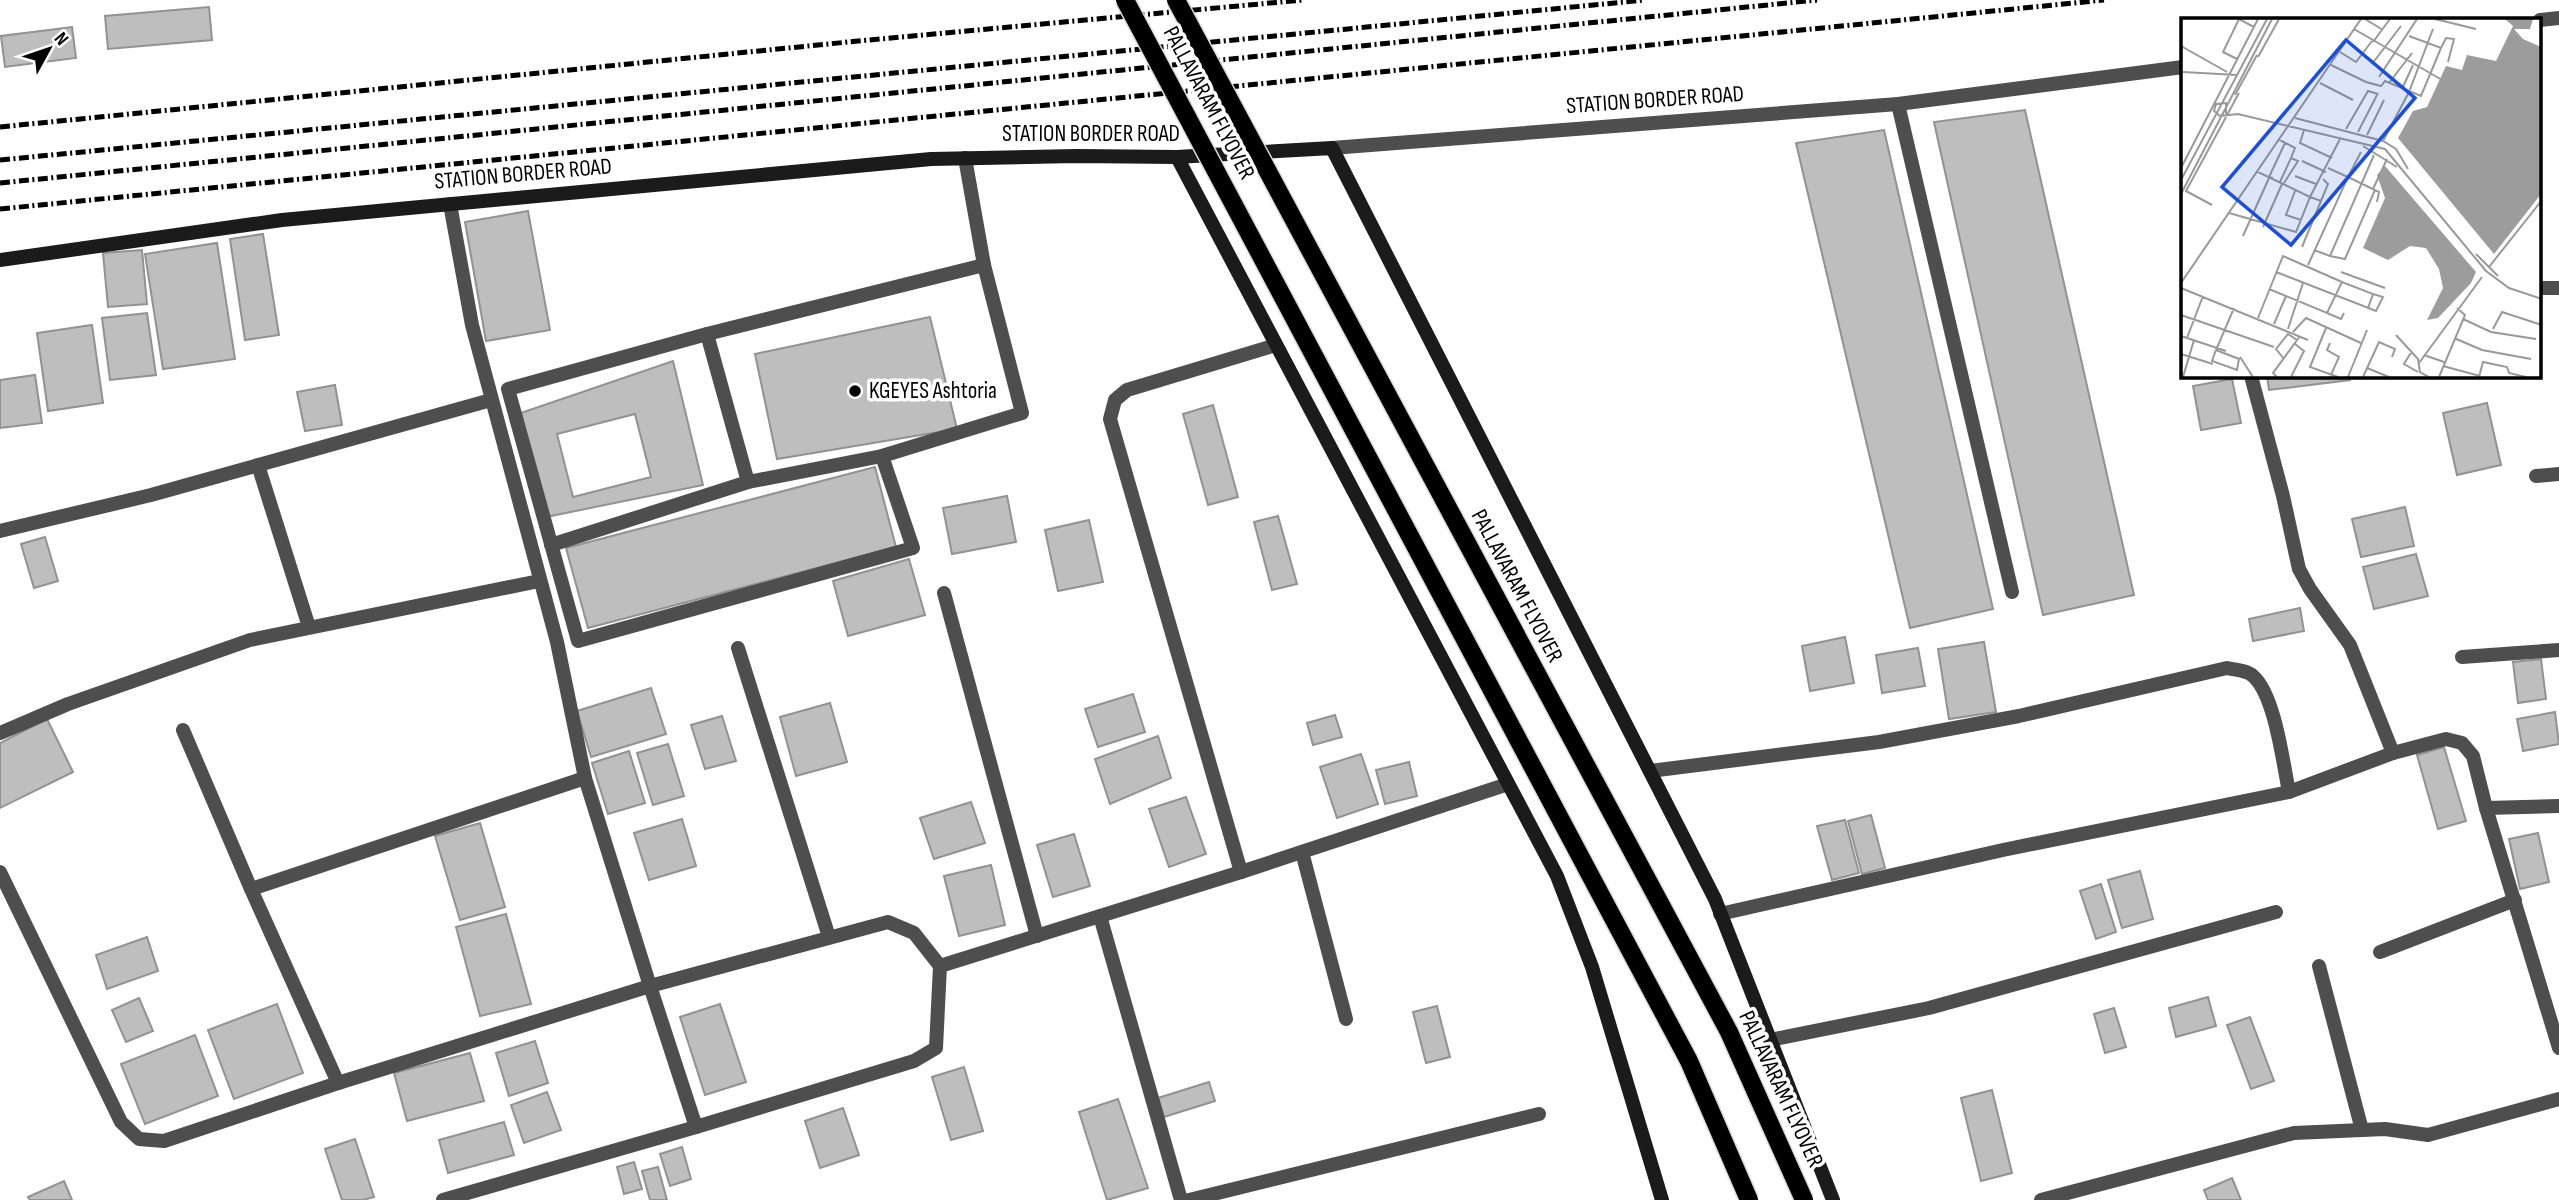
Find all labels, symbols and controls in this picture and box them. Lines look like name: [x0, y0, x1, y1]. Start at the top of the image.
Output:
north arrow: [14, 14, 84, 84]
inset map: [2181, 18, 2542, 378]
street label: PALLAVARAM FLYOVER: [1157, 22, 1261, 185]
text: N: [49, 28, 73, 50]
street label: STATION BORDER ROAD: [1565, 80, 1745, 120]
street label: STATION BORDER ROAD: [1002, 120, 1180, 148]
street label: STATION BORDER ROAD: [433, 152, 613, 196]
place label: KGEYES Ashtoria: [869, 377, 997, 405]
marker: KGEYES Ashtoria: [847, 383, 863, 399]
street label: PALLAVARAM FLYOVER: [1465, 505, 1569, 668]
street label: PALLAVARAM FLYOVER: [1732, 1006, 1830, 1172]

